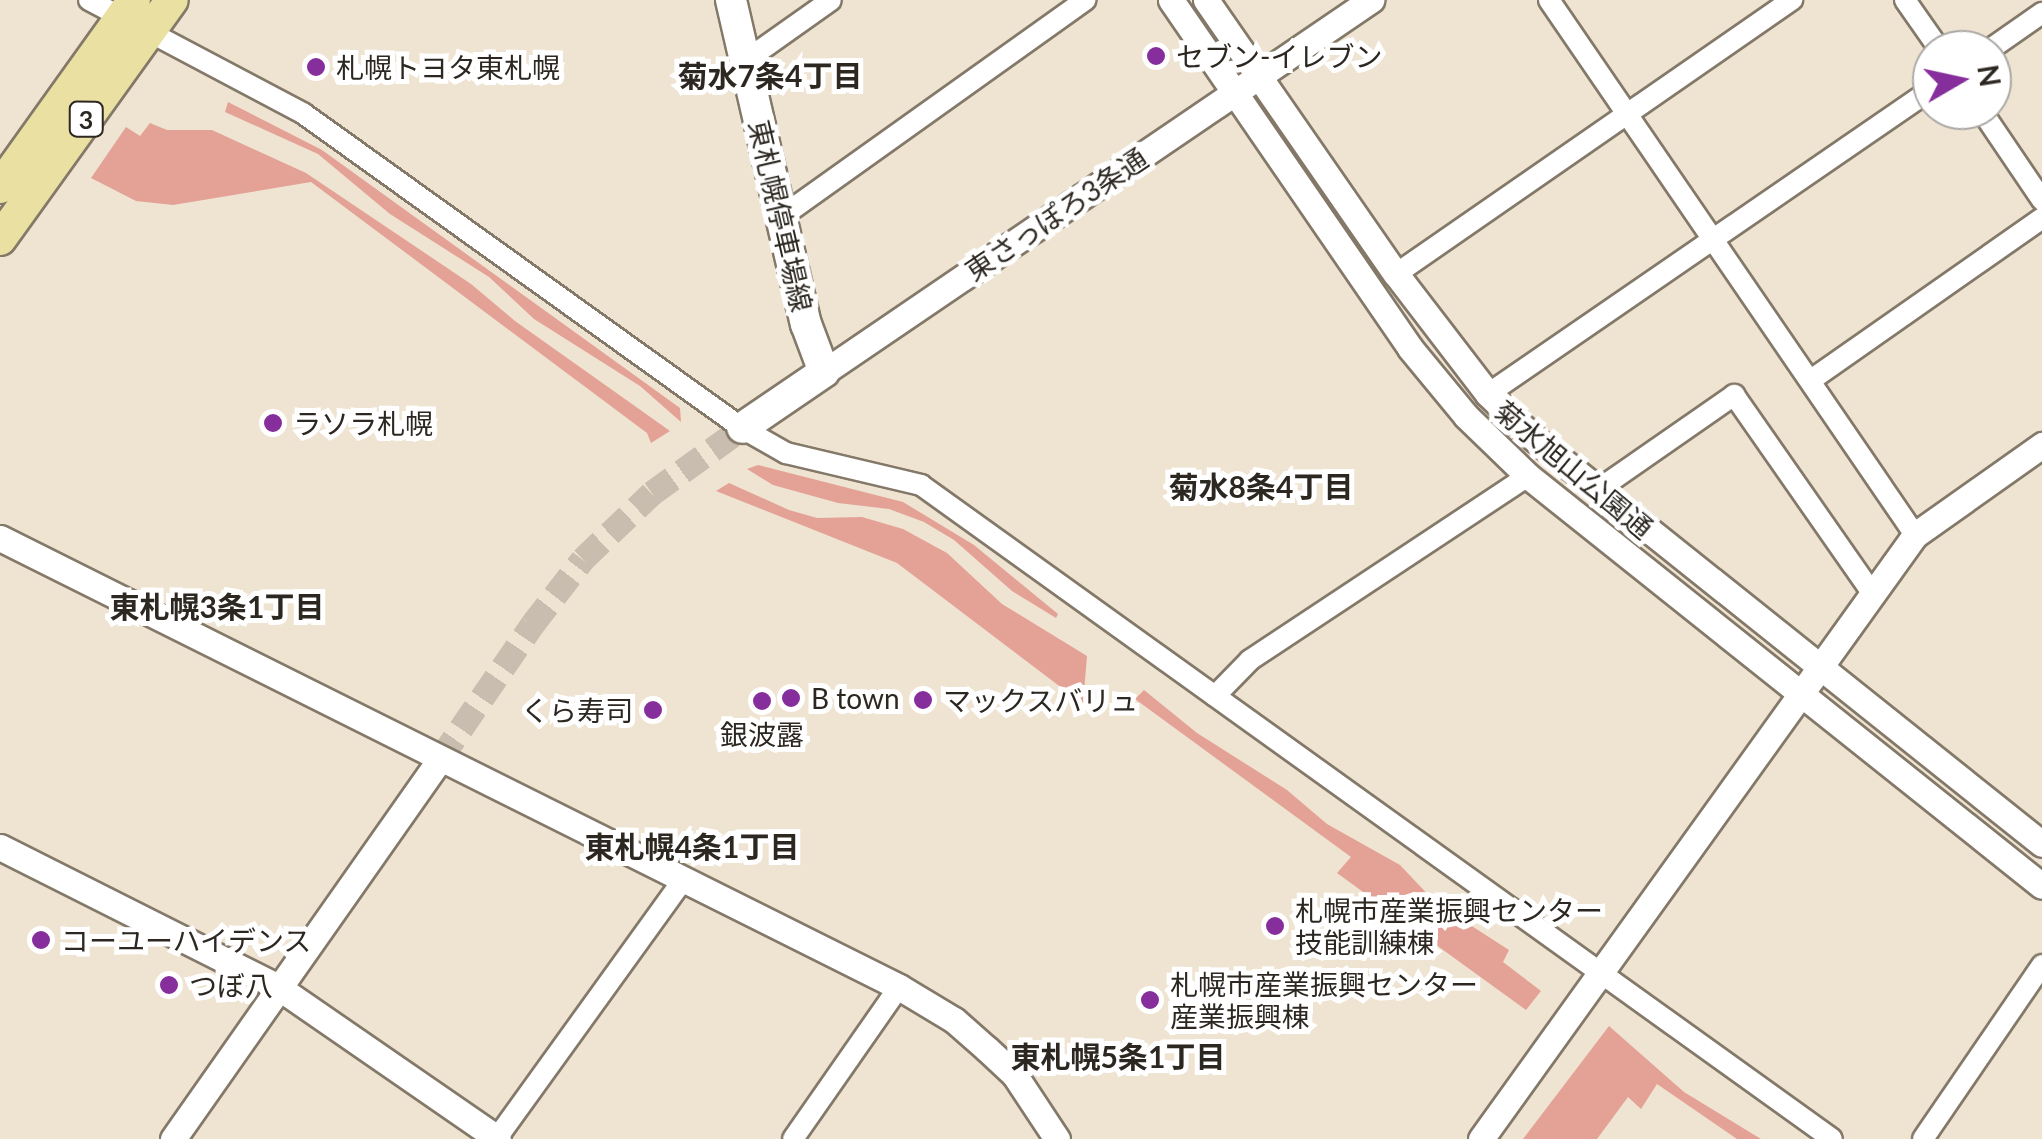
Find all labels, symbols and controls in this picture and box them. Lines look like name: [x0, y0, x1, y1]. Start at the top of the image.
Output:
north arrow: [1912, 30, 2012, 130]
place label: セブン-イレブン: [1176, 39, 1382, 73]
marker: セブン-イレブン: [1145, 45, 1167, 67]
place label: 札幌トヨタ東札幌: [336, 50, 560, 84]
marker: 札幌トヨタ東札幌: [305, 56, 327, 78]
district label: 菊水7条4丁目: [678, 57, 862, 93]
text: N: [1971, 62, 2008, 89]
road number: 3: [68, 99, 104, 139]
street label: 東札幌停車場線: [743, 117, 819, 315]
street label: 東さっぽろ3条通: [959, 141, 1153, 287]
street label: 菊水旭山公園通: [1488, 393, 1660, 545]
place label: ラソラ札幌: [293, 406, 433, 440]
marker: ラソラ札幌: [262, 412, 284, 434]
district label: 菊水8条4丁目: [1169, 468, 1353, 504]
district label: 東札幌3条1丁目: [110, 588, 324, 624]
place label: B town: [811, 681, 900, 715]
place label: マックスバリュ: [943, 683, 1139, 717]
marker: B town: [780, 687, 802, 709]
marker: マックスバリュ: [912, 689, 934, 711]
marker: 銀波露: [751, 690, 773, 712]
place label: くら寿司: [521, 693, 633, 727]
marker: くら寿司: [642, 699, 664, 721]
place label: 銀波露: [720, 717, 804, 751]
district label: 東札幌4条1丁目: [585, 828, 799, 864]
place label: 札幌市産業振興センター 技能訓練棟: [1295, 893, 1603, 959]
marker: 札幌市産業振興センター 技能訓練棟: [1264, 915, 1286, 937]
place label: コーユーハイデンス: [61, 923, 313, 957]
marker: コーユーハイデンス: [30, 929, 52, 951]
place label: 札幌市産業振興センター 産業振興棟: [1170, 967, 1478, 1033]
place label: つぼ八: [189, 968, 273, 1002]
marker: つぼ八: [158, 974, 180, 996]
marker: 札幌市産業振興センター 産業振興棟: [1139, 989, 1161, 1011]
district label: 東札幌5条1丁目: [1011, 1038, 1225, 1074]

